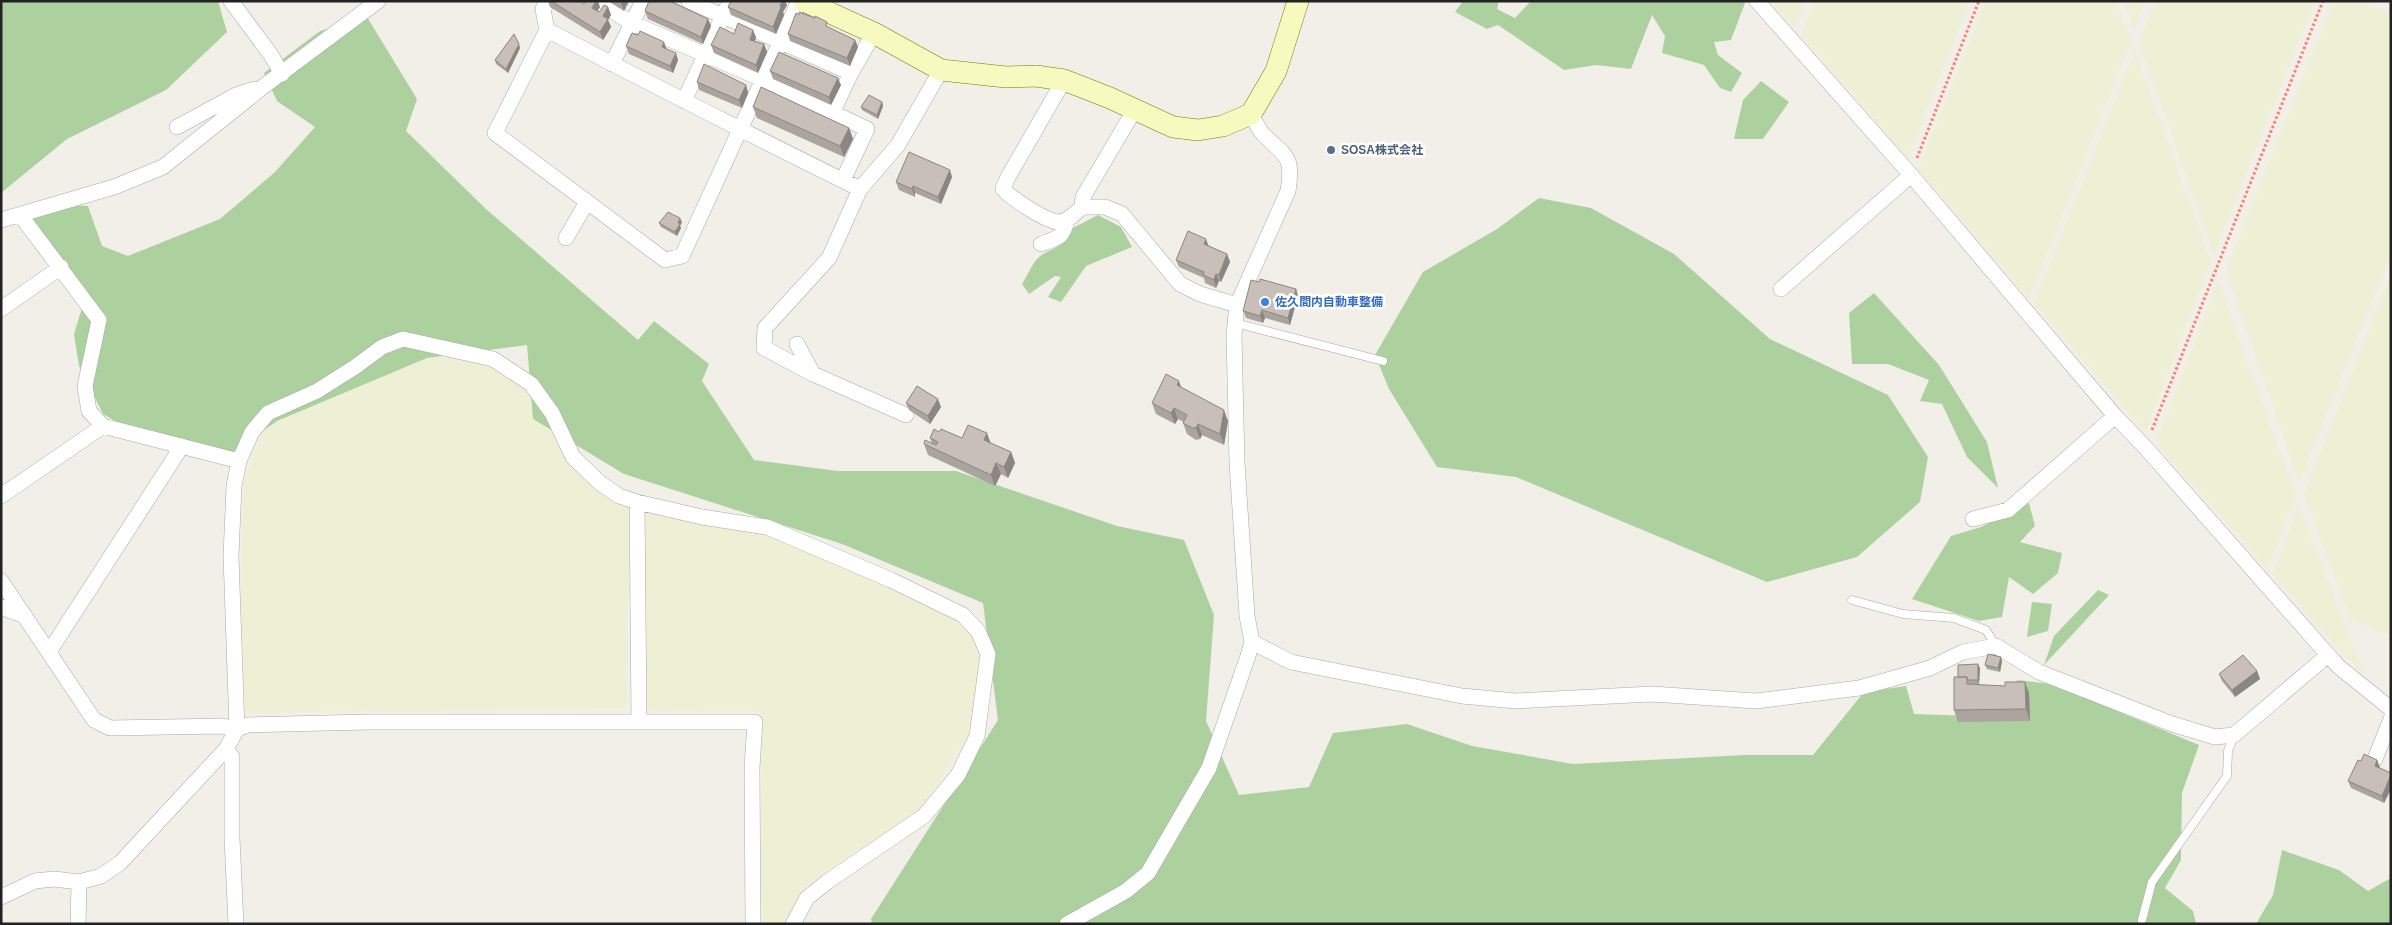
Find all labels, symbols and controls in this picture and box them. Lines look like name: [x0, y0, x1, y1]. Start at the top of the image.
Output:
place label: SOSA株式会社: [1341, 143, 1423, 157]
marker: SOSA株式会社: [1325, 144, 1337, 156]
place label: 佐久間内自動車整備: [1275, 295, 1383, 309]
marker: 佐久間内自動車整備: [1259, 296, 1271, 308]

